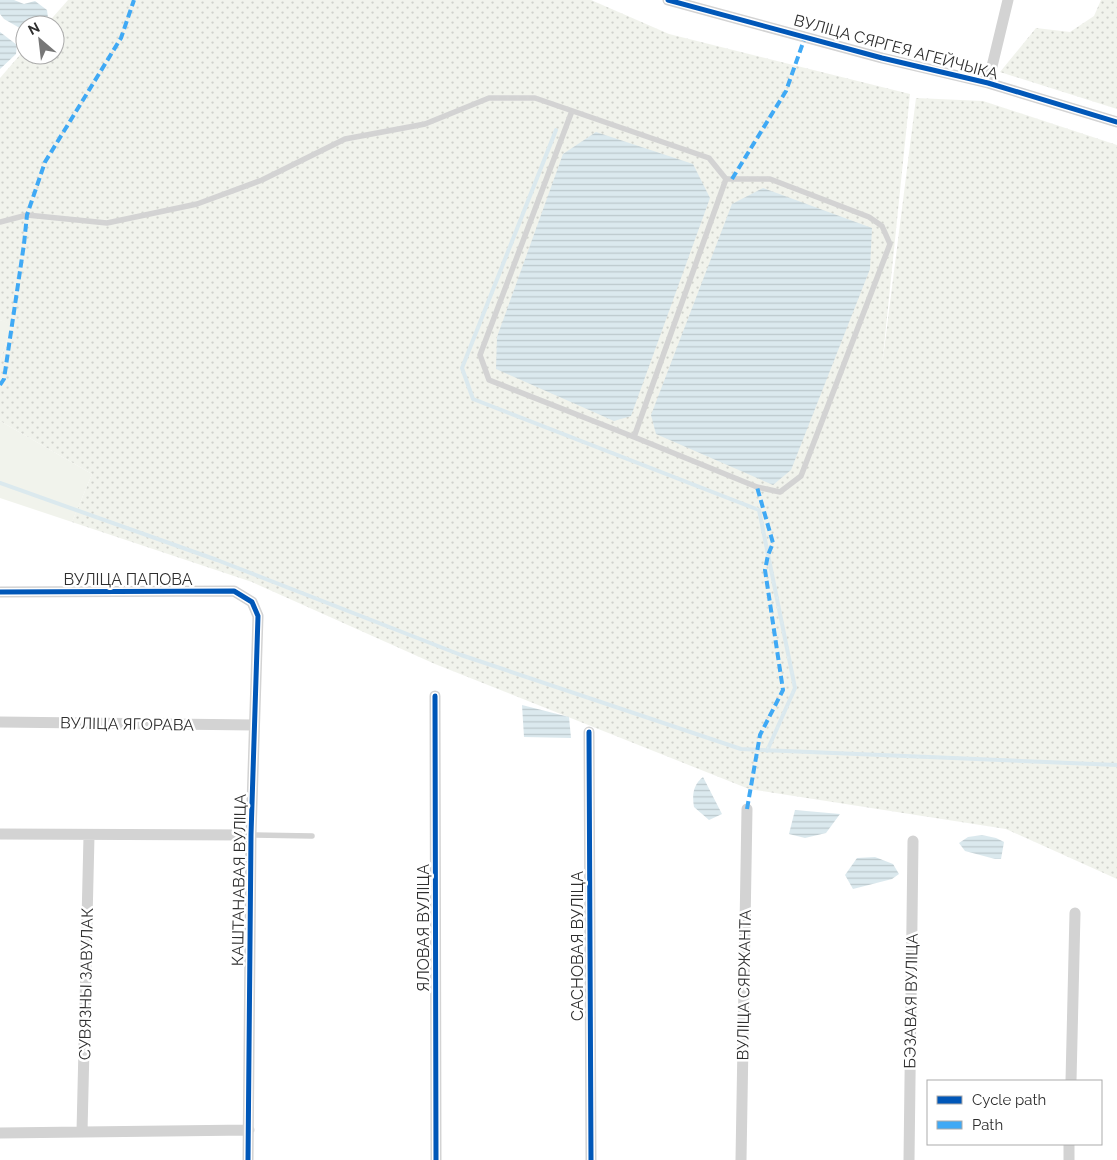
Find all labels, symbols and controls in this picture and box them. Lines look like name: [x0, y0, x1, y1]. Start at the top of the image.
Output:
street label: ВУЛІЦА СЯРГЕЯ АГЕЙЧЫКА: [792, 11, 1001, 84]
north arrow: [15, 15, 65, 65]
text: N: [25, 19, 42, 38]
street label: ВУЛІЦА ПАПОВА: [63, 570, 193, 589]
street label: ВУЛІЦА ЯГОРАВА: [60, 713, 194, 735]
street label: КАШТАНАВАЯ ВУЛІЦА: [228, 793, 250, 966]
street label: ЯЛОВАЯ ВУЛІЦА: [414, 864, 433, 992]
street label: САСНОВАЯ ВУЛІЦА: [568, 871, 587, 1021]
street label: СУВЯЗНЫ ЗАВУЛАК: [75, 908, 97, 1060]
street label: ВУЛІЦА СЯРЖАНТА: [733, 909, 755, 1061]
street label: БЭЗАВАЯ ВУЛІЦА: [900, 933, 922, 1069]
legend: [927, 1080, 1102, 1145]
text: Cycle path: [972, 1091, 1046, 1109]
text: Path: [972, 1116, 1003, 1134]

